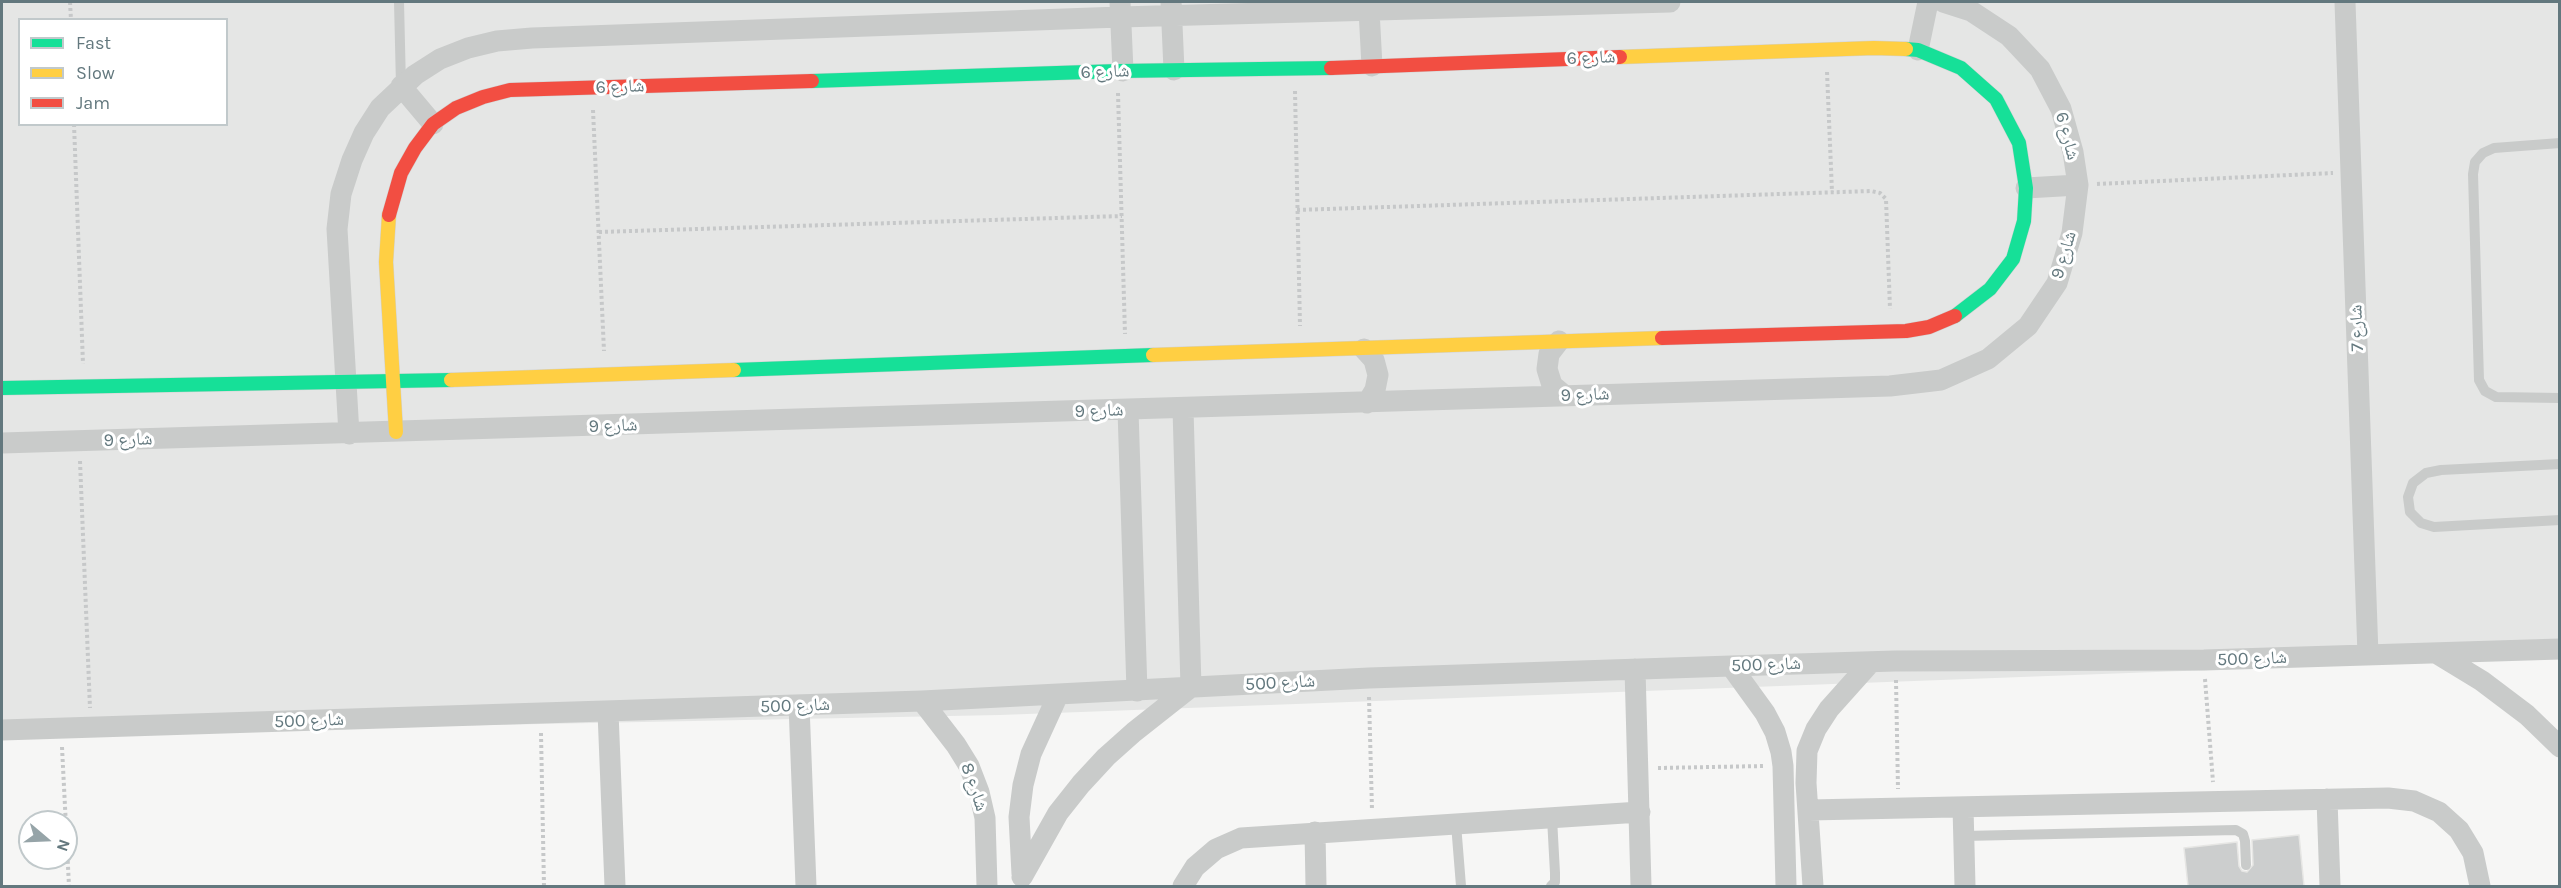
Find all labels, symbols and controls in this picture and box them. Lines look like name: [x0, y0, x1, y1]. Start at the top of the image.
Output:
legend: [18, 18, 228, 126]
text: Fast: [76, 32, 111, 54]
street label: شارع 6: [1566, 46, 1616, 70]
street label: شارع 6: [1080, 60, 1130, 84]
text: Slow: [76, 62, 115, 84]
street label: شارع 6: [595, 75, 645, 99]
text: Jam: [76, 92, 110, 114]
street label: شارع 6: [2050, 110, 2084, 162]
street label: شارع 9: [2047, 228, 2081, 282]
street label: شارع 7: [2345, 304, 2369, 352]
street label: شارع 9: [1560, 383, 1610, 407]
street label: شارع 9: [1074, 399, 1124, 423]
street label: شارع 9: [588, 414, 638, 438]
street label: شارع 9: [103, 428, 153, 452]
street label: شارع 500: [2217, 647, 2287, 671]
street label: شارع 500: [1731, 653, 1801, 677]
street label: شارع 500: [1244, 670, 1316, 696]
street label: شارع 500: [760, 694, 830, 718]
street label: شارع 500: [274, 709, 344, 733]
street label: شارع 8: [956, 760, 992, 814]
north arrow: [18, 810, 78, 870]
text: N: [53, 837, 74, 854]

